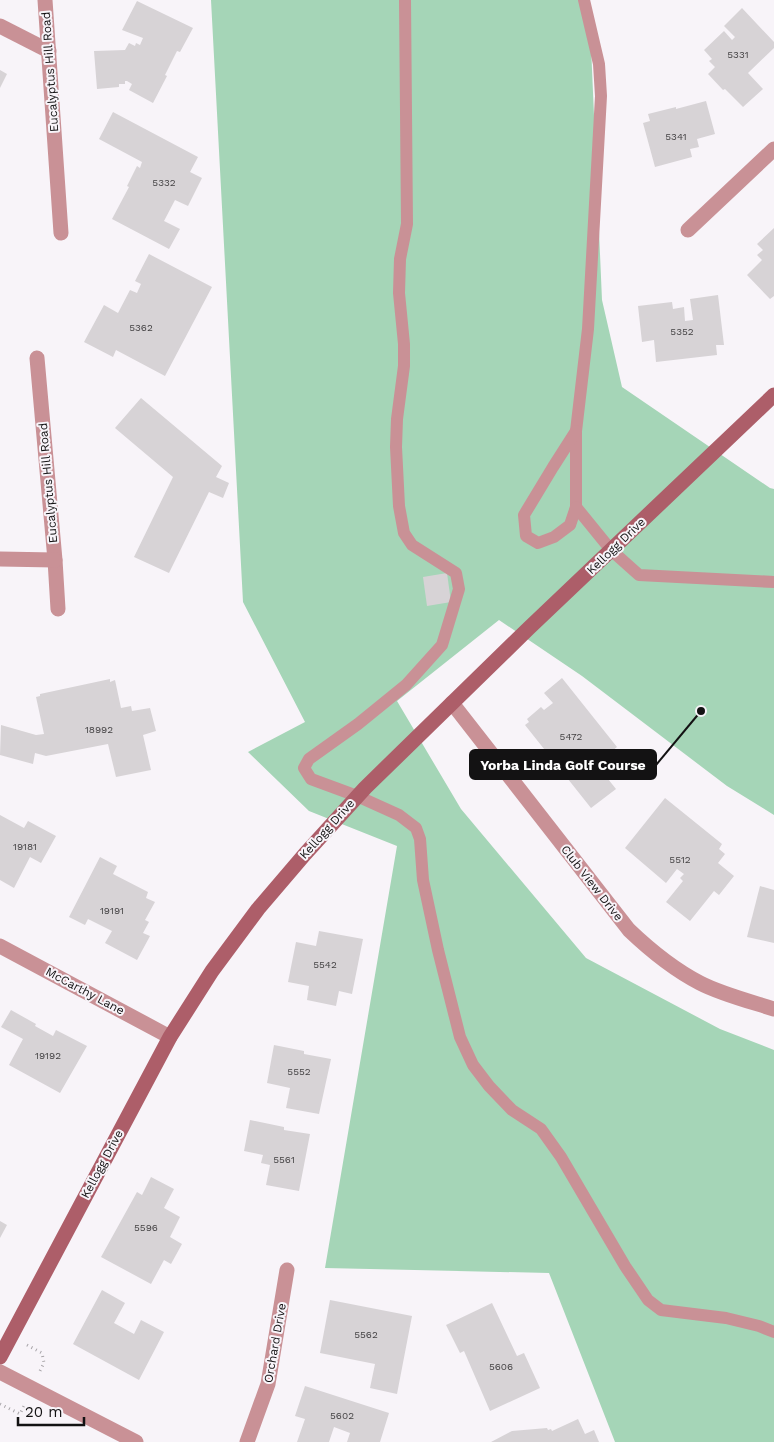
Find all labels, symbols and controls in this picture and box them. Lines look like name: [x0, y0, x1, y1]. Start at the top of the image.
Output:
street label: Eucalyptus Hill Road: [39, 11, 61, 133]
house number: 5331: [727, 49, 749, 60]
house number: 5341: [665, 131, 687, 142]
house number: 5332: [152, 177, 176, 188]
house number: 5362: [129, 322, 153, 333]
house number: 5352: [670, 326, 694, 337]
street label: Eucalyptus Hill Road: [36, 422, 60, 544]
street label: Kellogg Drive: [584, 515, 648, 577]
house number: 18992: [85, 724, 113, 735]
house number: 5472: [560, 731, 583, 742]
callout: Yorba Linda Golf Course: [470, 750, 656, 779]
text: Yorba Linda Golf Course: [480, 757, 646, 773]
street label: Kellogg Drive: [297, 796, 358, 862]
house number: 19181: [13, 841, 37, 852]
street label: Club View Drive: [558, 842, 626, 924]
house number: 5512: [669, 854, 691, 865]
house number: 19191: [100, 905, 124, 916]
house number: 5542: [313, 959, 337, 970]
street label: McCarthy Lane: [43, 964, 127, 1018]
house number: 19192: [35, 1050, 61, 1061]
house number: 5552: [287, 1066, 311, 1077]
street label: Kellogg Drive: [78, 1127, 126, 1201]
house number: 5561: [273, 1154, 295, 1165]
house number: 5596: [134, 1222, 158, 1233]
street label: Orchard Drive: [261, 1302, 289, 1384]
house number: 5562: [354, 1329, 378, 1340]
house number: 5606: [489, 1361, 513, 1372]
scale bar: [18, 1394, 84, 1426]
text: 20 m: [25, 1403, 63, 1421]
house number: 5602: [330, 1410, 354, 1421]

